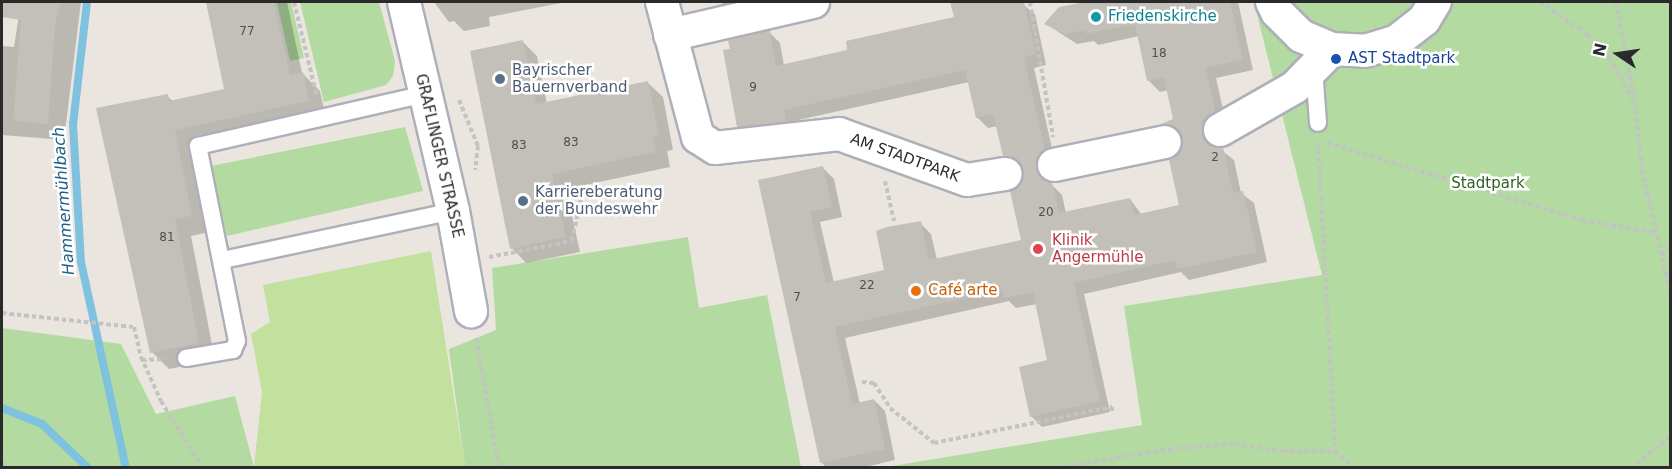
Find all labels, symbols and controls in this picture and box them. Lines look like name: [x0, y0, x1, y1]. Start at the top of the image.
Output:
place label: Friedenskirche: [1108, 8, 1217, 26]
marker: Friedenskirche: [1089, 10, 1103, 24]
north arrow: [1588, 24, 1648, 84]
house number: 77: [239, 25, 255, 39]
text: N: [1589, 41, 1611, 59]
house number: 18: [1151, 47, 1167, 61]
place label: AST Stadtpark: [1348, 50, 1455, 68]
marker: AST Stadtpark: [1329, 52, 1343, 66]
place label: Bayrischer Bauernverband: [512, 61, 628, 96]
street label: GRAFLINGER STRASSE: [411, 72, 467, 240]
marker: Bayrischer Bauernverband: [493, 72, 507, 86]
house number: 9: [749, 81, 757, 95]
water label: Hammermühlbach: [49, 126, 79, 276]
street label: AM STADTPARK: [848, 130, 962, 186]
house number: 83: [563, 136, 579, 150]
house number: 83: [511, 139, 527, 153]
house number: 2: [1211, 151, 1219, 165]
park label: Stadtpark: [1451, 175, 1525, 193]
place label: Karriereberatung der Bundeswehr: [535, 183, 663, 218]
marker: Karriereberatung der Bundeswehr: [516, 194, 530, 208]
house number: 20: [1038, 206, 1054, 220]
house number: 81: [159, 231, 175, 245]
place label: Klinik Angermühle: [1052, 231, 1143, 266]
marker: Klinik Angermühle: [1029, 240, 1047, 258]
house number: 22: [859, 279, 875, 293]
place label: Café arte: [928, 282, 997, 300]
marker: Café arte: [909, 284, 923, 298]
house number: 7: [793, 291, 801, 305]

